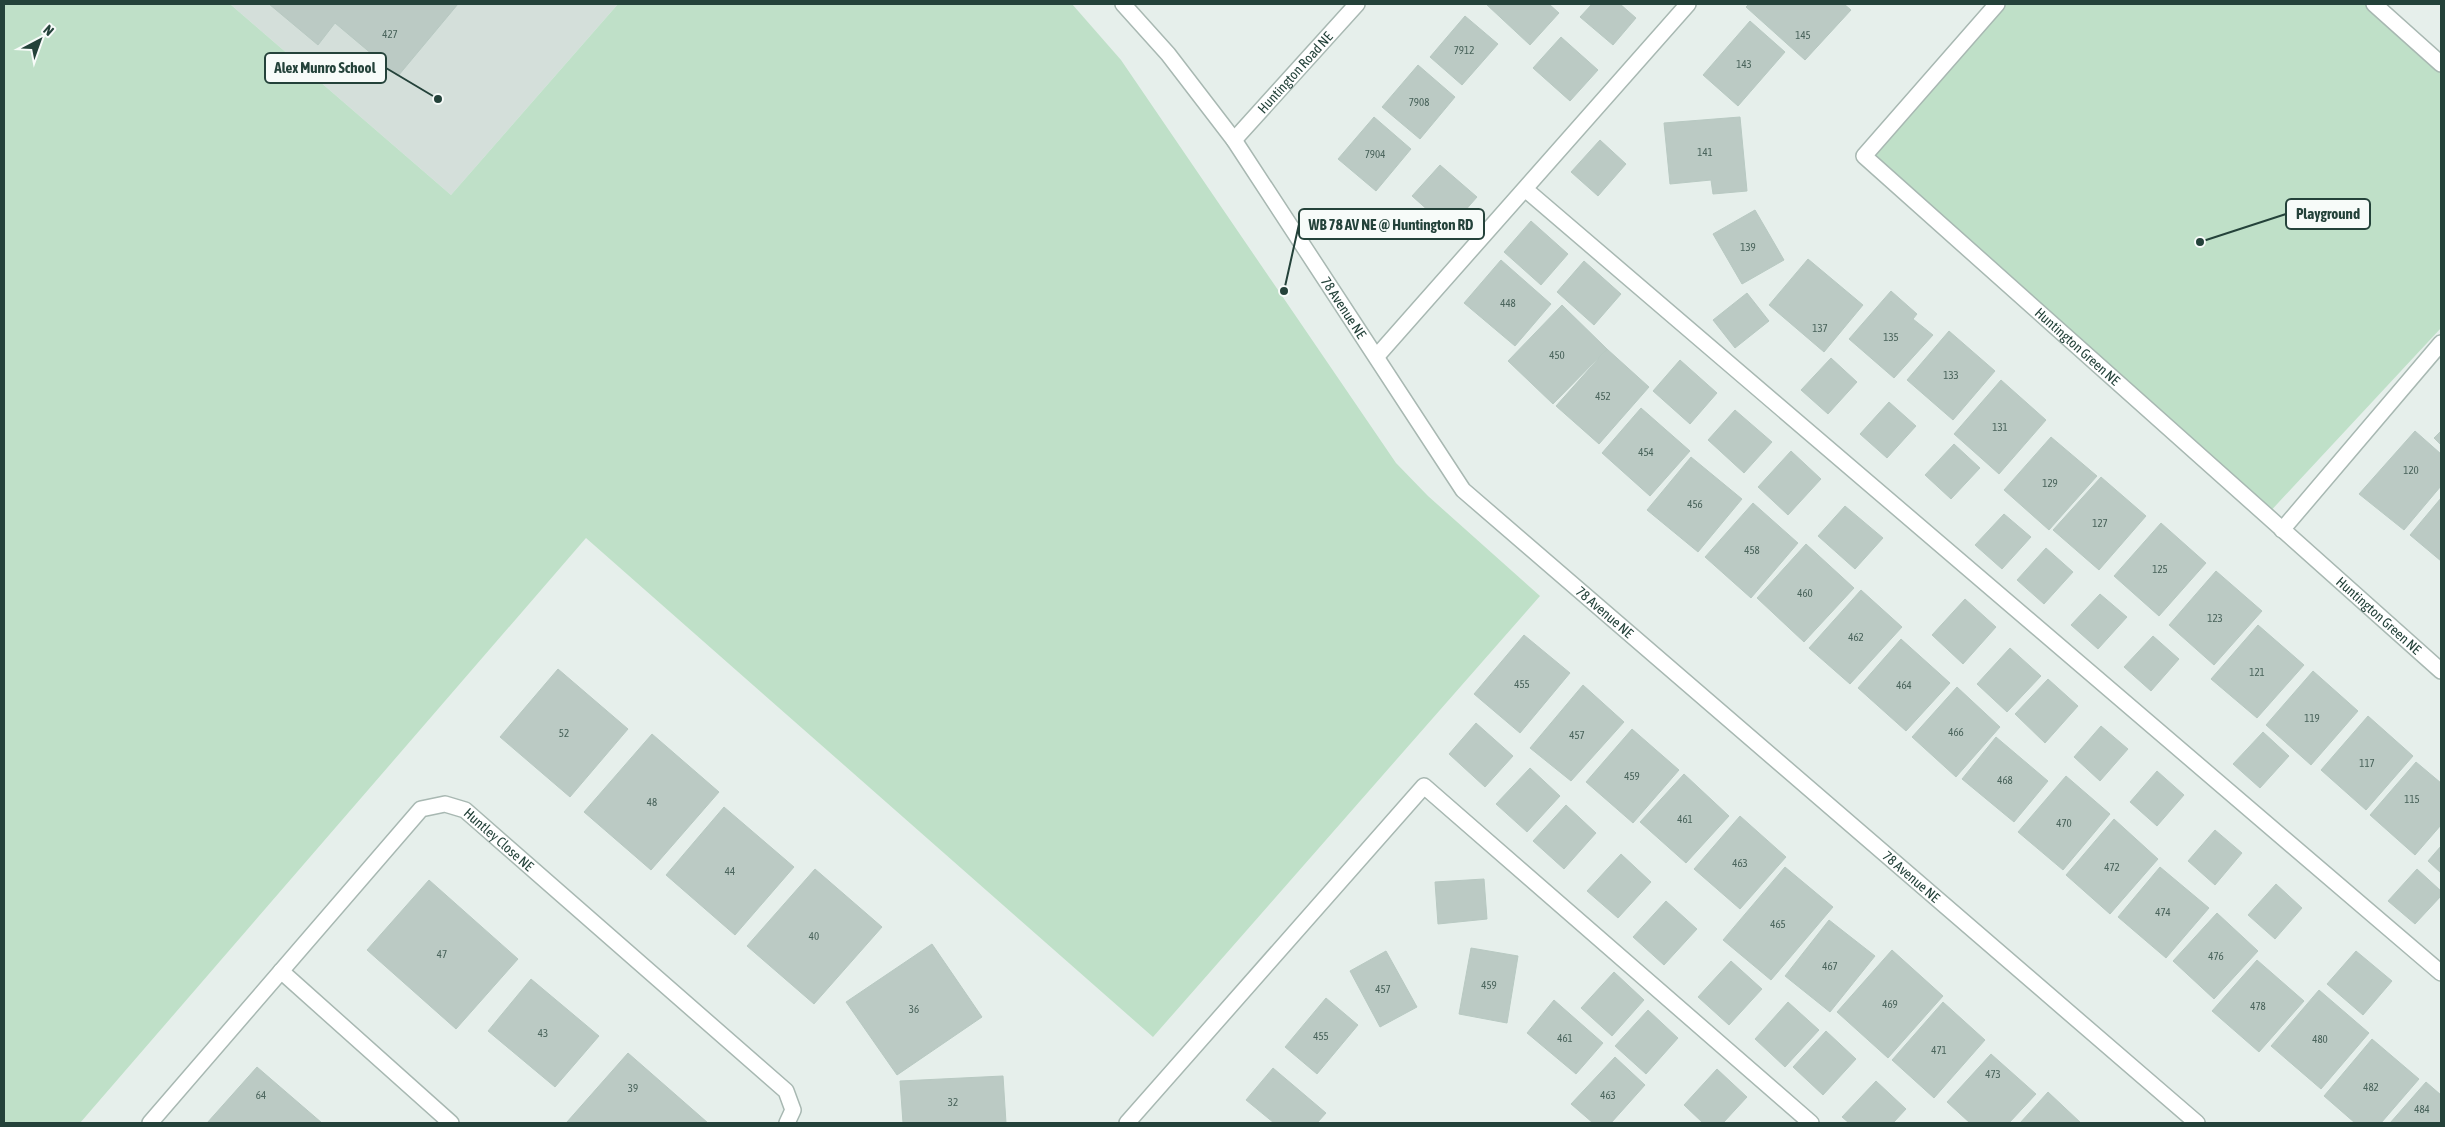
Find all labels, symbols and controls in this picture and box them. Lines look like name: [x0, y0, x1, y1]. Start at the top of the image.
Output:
north arrow: [15, 15, 65, 65]
text: N: [40, 21, 57, 39]
house number: 427: [382, 28, 398, 40]
street label: Huntington Road NE: [1254, 29, 1336, 116]
house number: 145: [1795, 29, 1811, 41]
house number: 7912: [1454, 44, 1474, 56]
callout: Alex Munro School: [265, 53, 386, 83]
house number: 143: [1736, 58, 1752, 70]
text: Alex Munro School: [273, 59, 377, 76]
house number: 7908: [1409, 96, 1429, 108]
house number: 141: [1697, 146, 1713, 158]
house number: 7904: [1365, 148, 1385, 160]
callout: Playground: [2286, 199, 2370, 229]
text: Playground: [2296, 205, 2360, 222]
callout: WB 78 AV NE @ Huntington RD: [1299, 209, 1484, 239]
text: WB 78 AV NE @ Huntington RD: [1308, 216, 1473, 233]
house number: 139: [1740, 241, 1756, 253]
street label: 78 Avenue NE: [1318, 274, 1370, 341]
house number: 448: [1500, 297, 1516, 309]
street label: Huntington Green NE: [2032, 304, 2123, 388]
house number: 137: [1812, 322, 1828, 334]
house number: 135: [1883, 331, 1899, 343]
house number: 450: [1549, 349, 1565, 361]
house number: 133: [1943, 369, 1959, 381]
house number: 452: [1595, 390, 1611, 402]
house number: 131: [1992, 421, 2008, 433]
house number: 454: [1638, 446, 1654, 458]
house number: 120: [2403, 464, 2419, 476]
house number: 129: [2042, 477, 2058, 489]
house number: 456: [1687, 498, 1703, 510]
house number: 127: [2092, 517, 2108, 529]
house number: 458: [1744, 544, 1760, 556]
house number: 125: [2152, 563, 2168, 575]
street label: Huntington Green NE: [2333, 573, 2425, 657]
street label: 78 Avenue NE: [1573, 583, 1636, 641]
house number: 460: [1797, 587, 1813, 599]
house number: 123: [2207, 612, 2223, 624]
house number: 462: [1848, 631, 1864, 643]
house number: 121: [2249, 666, 2265, 678]
house number: 455: [1514, 678, 1530, 690]
house number: 464: [1896, 679, 1912, 691]
house number: 119: [2304, 712, 2320, 724]
house number: 466: [1948, 726, 1964, 738]
house number: 52: [559, 727, 569, 739]
house number: 457: [1569, 729, 1585, 741]
house number: 117: [2359, 757, 2375, 769]
house number: 459: [1624, 770, 1640, 782]
house number: 468: [1997, 774, 2013, 786]
house number: 115: [2404, 793, 2420, 805]
house number: 48: [647, 796, 657, 808]
street label: Huntley Close NE: [461, 805, 537, 874]
house number: 461: [1677, 813, 1693, 825]
house number: 470: [2056, 817, 2072, 829]
street label: 78 Avenue NE: [1880, 848, 1943, 906]
house number: 463: [1732, 857, 1748, 869]
house number: 472: [2104, 861, 2120, 873]
house number: 44: [725, 865, 735, 877]
house number: 474: [2155, 906, 2171, 918]
house number: 465: [1770, 918, 1786, 930]
house number: 40: [809, 930, 819, 942]
house number: 47: [437, 948, 447, 960]
house number: 476: [2208, 950, 2224, 962]
house number: 467: [1822, 960, 1838, 972]
house number: 459: [1481, 979, 1497, 991]
house number: 457: [1375, 983, 1391, 995]
house number: 469: [1882, 998, 1898, 1010]
house number: 478: [2250, 1000, 2266, 1012]
house number: 36: [909, 1003, 919, 1015]
house number: 43: [538, 1027, 548, 1039]
house number: 455: [1313, 1030, 1329, 1042]
house number: 461: [1557, 1032, 1573, 1044]
house number: 480: [2312, 1033, 2328, 1045]
house number: 471: [1931, 1044, 1947, 1056]
house number: 473: [1985, 1068, 2001, 1080]
house number: 482: [2363, 1081, 2379, 1093]
house number: 39: [628, 1082, 638, 1094]
house number: 64: [256, 1089, 266, 1101]
house number: 463: [1600, 1089, 1616, 1101]
house number: 32: [948, 1096, 958, 1108]
house number: 484: [2414, 1103, 2430, 1115]

